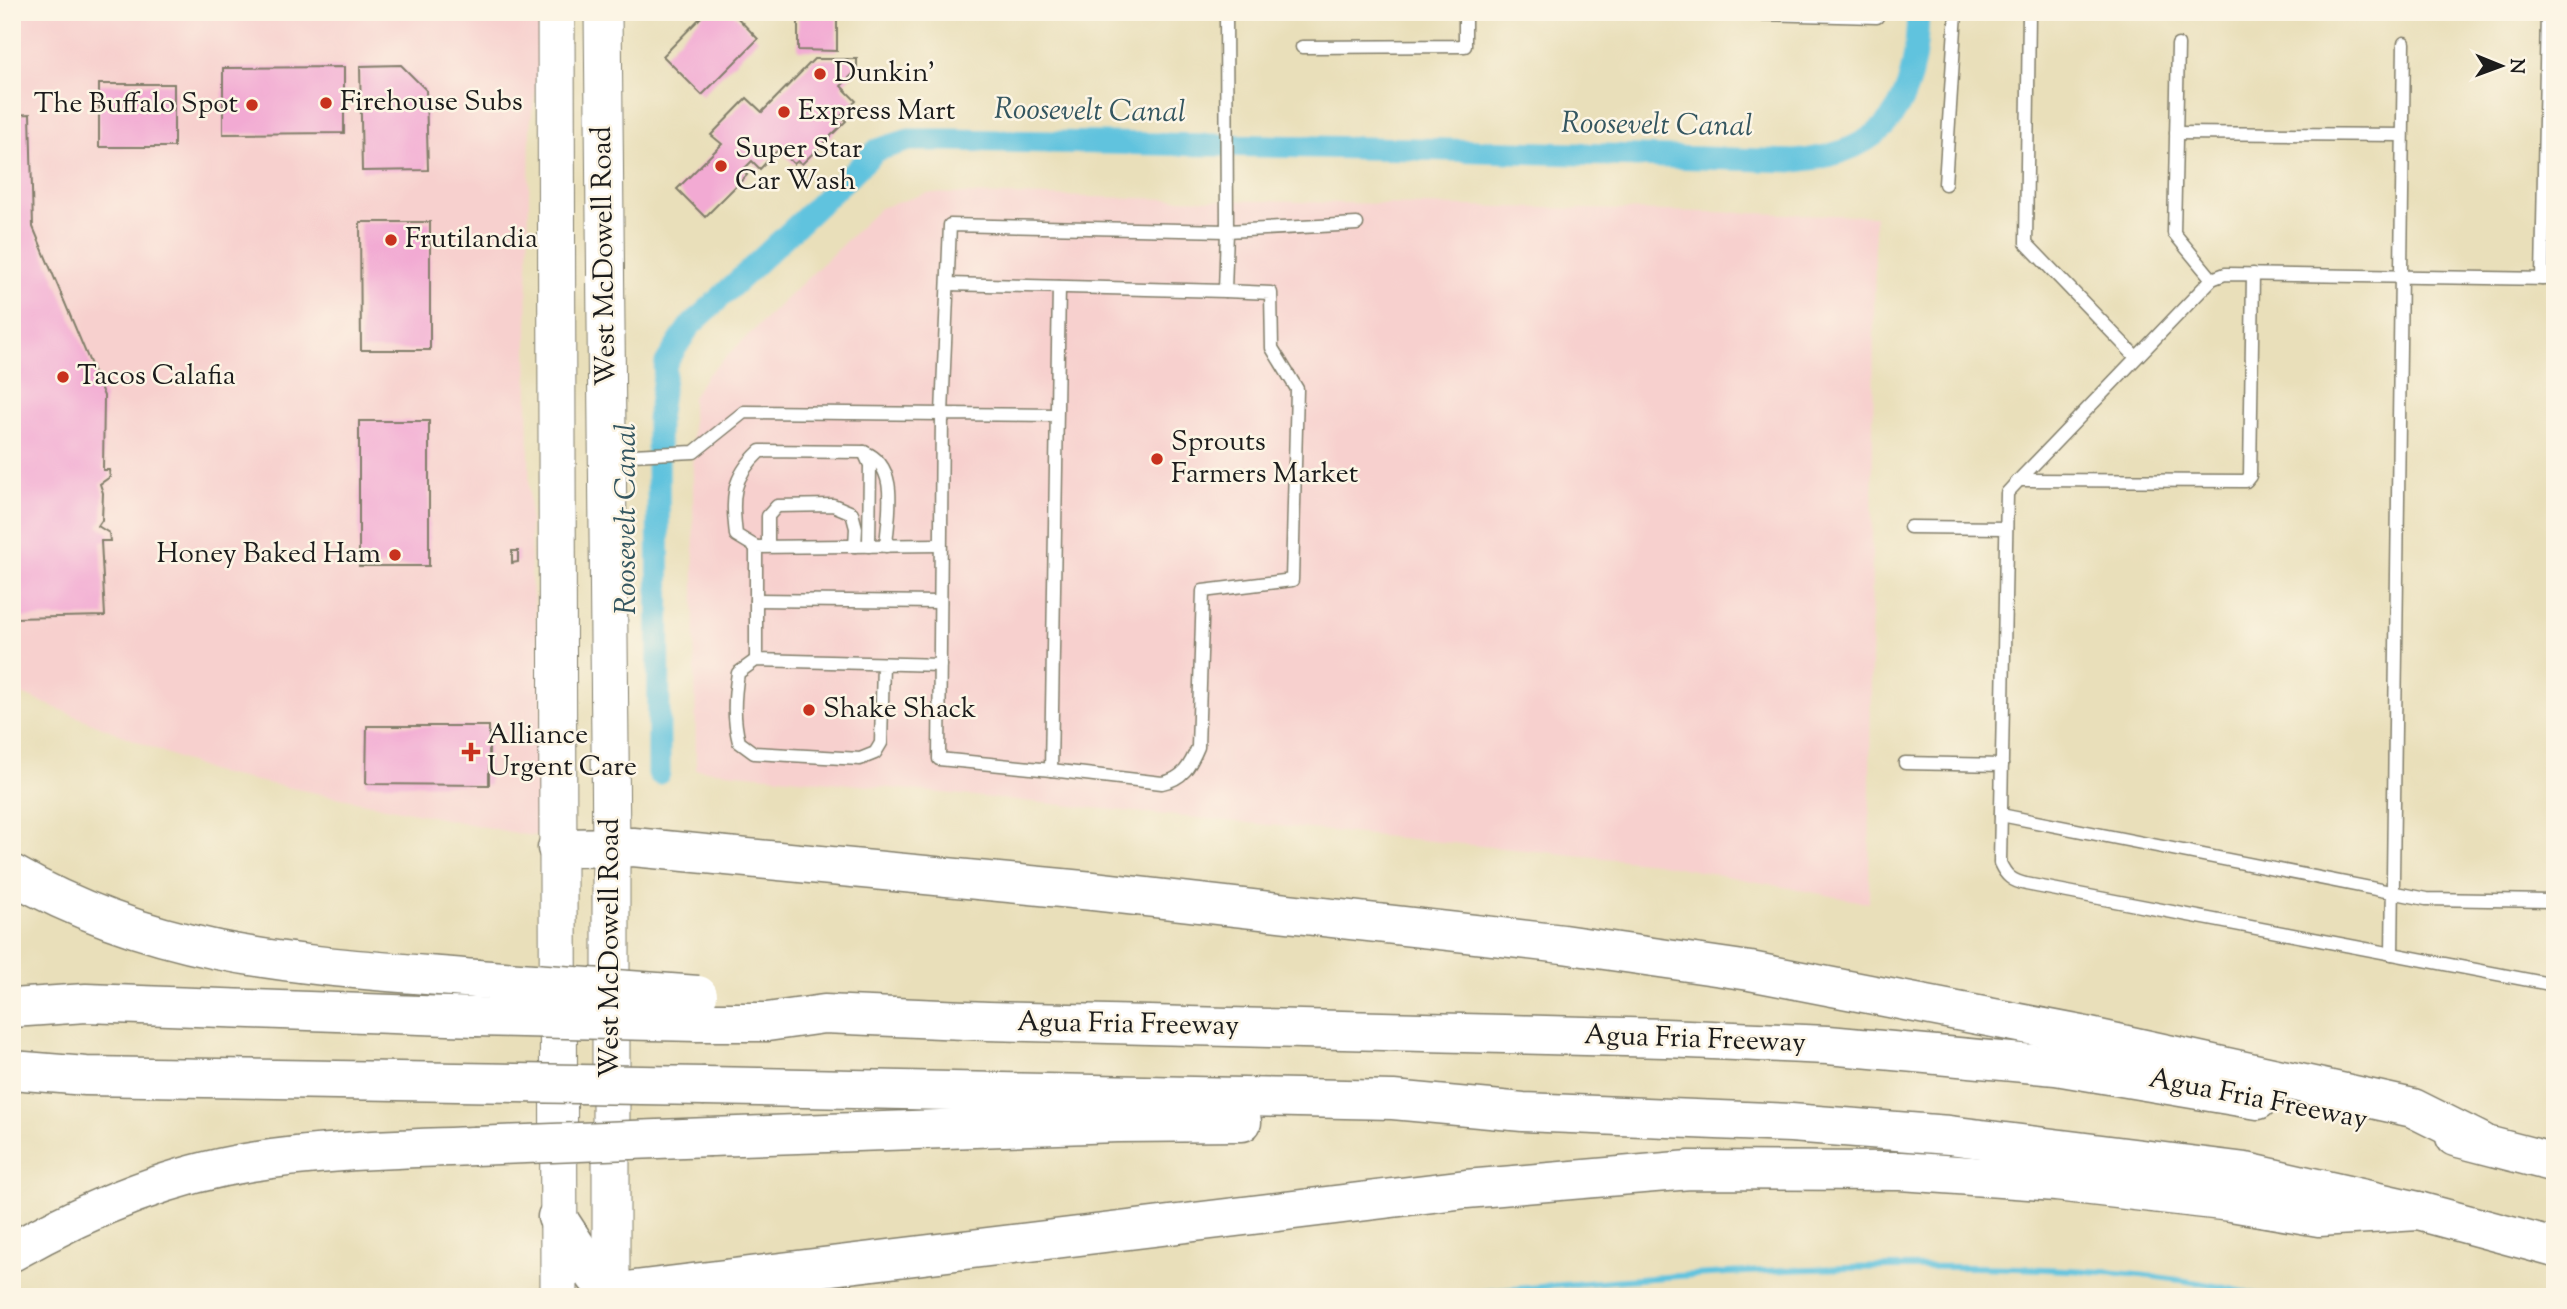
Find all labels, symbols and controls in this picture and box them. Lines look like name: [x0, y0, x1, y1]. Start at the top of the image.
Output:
north arrow: [2466, 32, 2536, 102]
place label: Dunkin': [834, 54, 935, 94]
text: N: [2502, 58, 2529, 74]
marker: Dunkin': [812, 66, 828, 82]
place label: Firehouse Subs: [340, 83, 523, 123]
place label: The Buffalo Spot: [34, 85, 238, 125]
water label: Roosevelt Canal: [994, 89, 1186, 135]
place label: Express Mart: [798, 92, 956, 132]
marker: Firehouse Subs: [318, 95, 334, 111]
marker: The Buffalo Spot: [244, 97, 260, 113]
water label: Roosevelt Canal: [1561, 103, 1753, 149]
marker: Express Mart: [776, 104, 792, 120]
street label: West McDowell Road: [583, 125, 627, 386]
place label: Super Star Car Wash: [735, 130, 863, 202]
marker: Super Star Car Wash: [713, 158, 729, 174]
place label: Frutilandia: [405, 220, 538, 260]
marker: Frutilandia: [383, 232, 399, 248]
place label: Tacos Calafia: [77, 357, 236, 397]
marker: Tacos Calafia: [55, 369, 71, 385]
water label: Roosevelt Canal: [606, 423, 649, 615]
place label: Sprouts Farmers Market: [1171, 423, 1359, 495]
marker: Sprouts Farmers Market: [1149, 451, 1165, 467]
place label: Honey Baked Ham: [156, 535, 381, 575]
marker: Honey Baked Ham: [387, 547, 403, 563]
place label: Shake Shack: [823, 690, 976, 730]
marker: Shake Shack: [801, 702, 817, 718]
place label: Alliance Urgent Care: [487, 716, 637, 788]
marker: Alliance Urgent Care: [461, 742, 481, 762]
street label: West McDowell Road: [591, 818, 631, 1078]
street label: Agua Fria Freeway: [1017, 1003, 1239, 1047]
street label: Agua Fria Freeway: [1583, 1016, 1807, 1064]
street label: Agua Fria Freeway: [2145, 1059, 2371, 1141]

